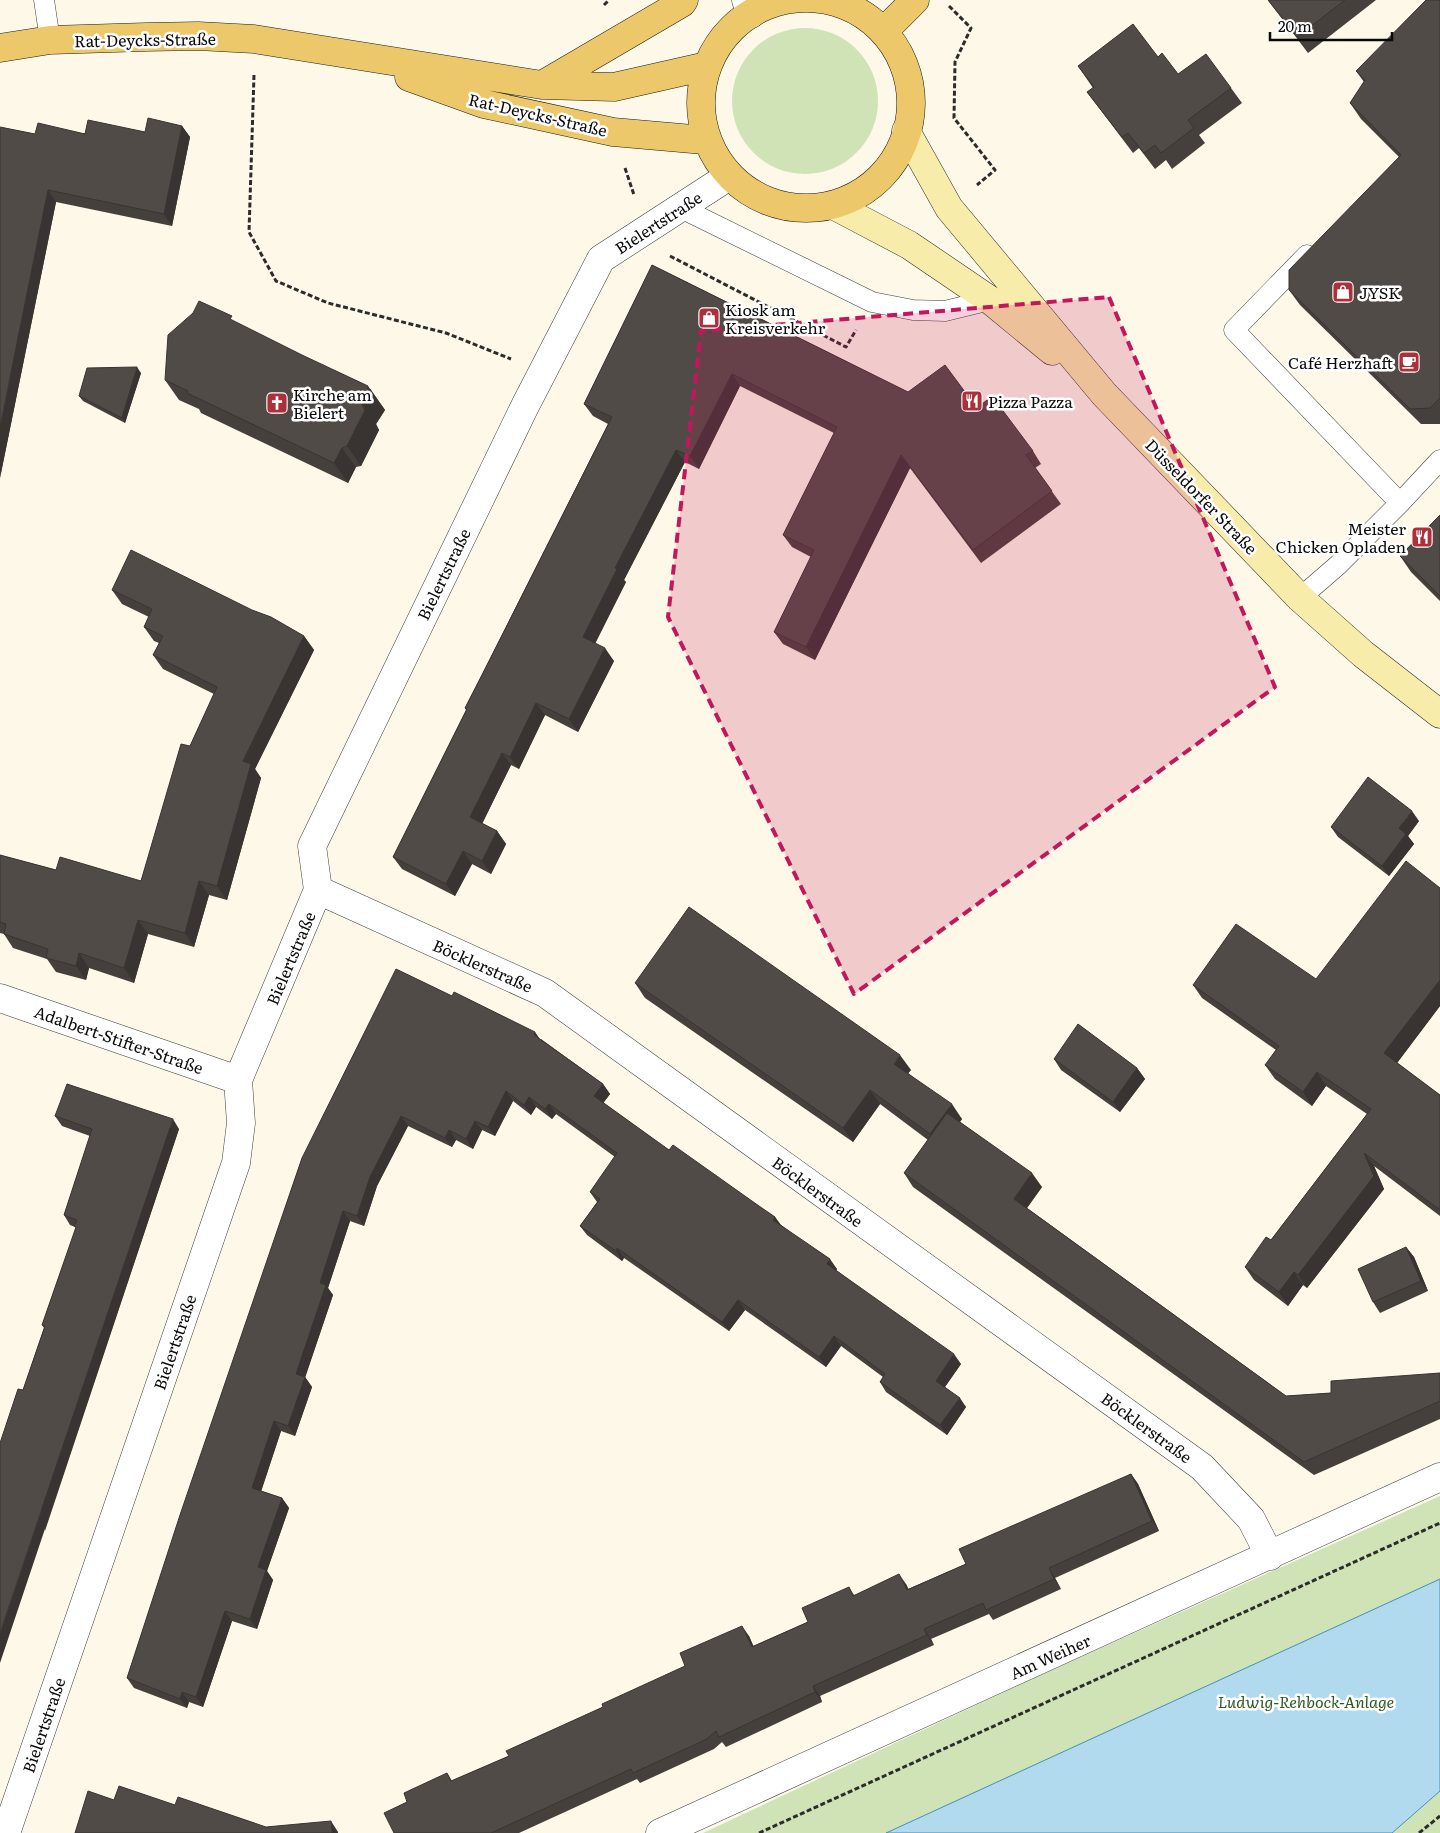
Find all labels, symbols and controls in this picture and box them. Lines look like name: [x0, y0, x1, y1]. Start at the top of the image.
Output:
scale bar: [1270, 10, 1392, 42]
text: 20 m: [1278, 14, 1312, 37]
street label: Rat-Deycks-Straße: [74, 26, 216, 52]
street label: Rat-Deycks-Straße: [466, 86, 610, 142]
street label: Bielertstraße: [610, 185, 706, 259]
shop icon: JYSK: [1331, 280, 1355, 304]
place label: JYSK: [1359, 280, 1400, 304]
place label: Kiosk am Kreisverkehr: [725, 297, 826, 339]
shop icon: Kiosk am Kreisverkehr: [697, 306, 721, 330]
place label: Café Herzhaft: [1288, 350, 1393, 374]
cafe icon: Café Herzhaft: [1397, 350, 1421, 374]
place label: Kirche am Bielert: [293, 382, 372, 424]
restaurant icon: Pizza Pazza: [960, 389, 984, 413]
place label: Pizza Pazza: [988, 389, 1073, 413]
church icon: Kirche am Bielert: [265, 391, 289, 415]
street label: Düsseldorfer Straße: [1140, 433, 1264, 559]
place label: Meister Chicken Opladen: [1276, 516, 1406, 558]
street label: Bielertstraße: [410, 524, 476, 624]
restaurant icon: Meister Chicken Opladen: [1410, 525, 1434, 549]
street label: Bielertstraße: [260, 908, 320, 1008]
street label: Böcklerstraße: [429, 932, 537, 998]
street label: Adalbert-Stifter-Straße: [31, 999, 207, 1079]
street label: Böcklerstraße: [768, 1150, 868, 1232]
street label: Bielertstraße: [146, 1291, 202, 1393]
street label: Böcklerstraße: [1097, 1386, 1197, 1468]
street label: Am Weiher: [1006, 1627, 1095, 1684]
street label: Bielertstraße: [15, 1674, 71, 1776]
park label: Ludwig-Rehbock-Anlage: [1218, 1689, 1394, 1713]

